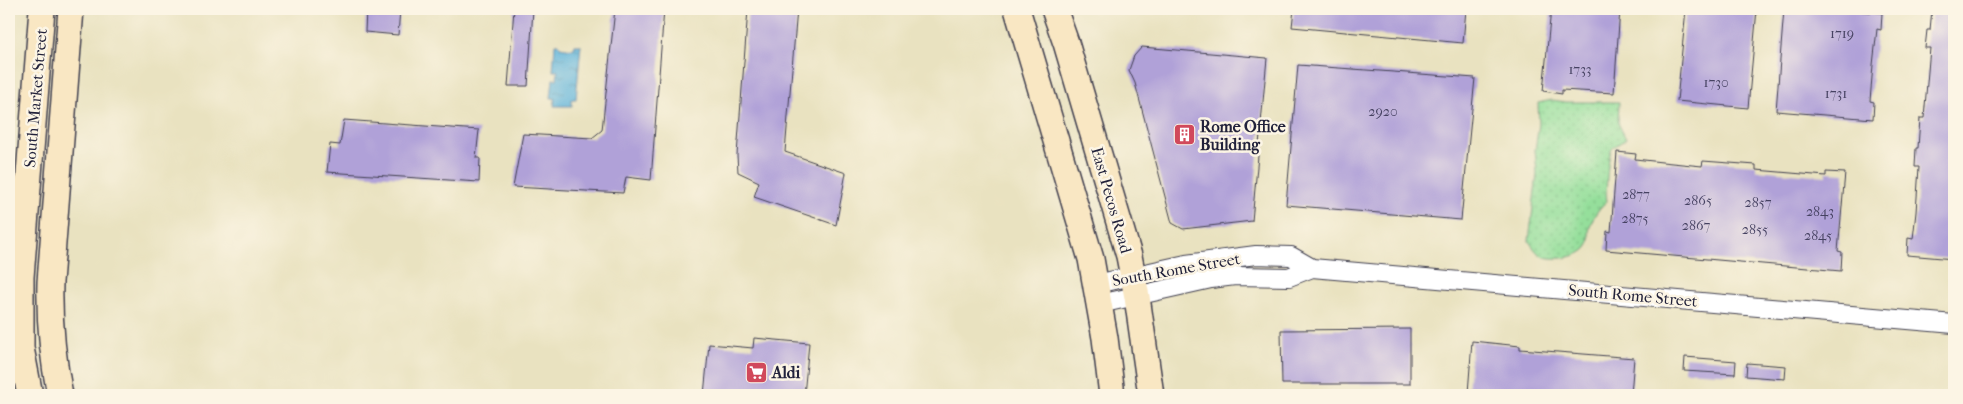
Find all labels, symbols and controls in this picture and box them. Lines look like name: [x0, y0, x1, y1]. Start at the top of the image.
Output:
house number: 1719: [1830, 25, 1854, 42]
street label: South Market Street: [20, 28, 51, 168]
house number: 1733: [1568, 61, 1592, 78]
house number: 1730: [1703, 74, 1729, 91]
house number: 1731: [1825, 85, 1847, 102]
house number: 2920: [1368, 103, 1398, 120]
place label: Rome Office Building: [1200, 117, 1286, 155]
building icon: Rome Office Building: [1172, 123, 1196, 147]
street label: East Pecos Road: [1087, 145, 1136, 256]
house number: 2877: [1622, 186, 1650, 203]
house number: 2865: [1684, 192, 1712, 209]
house number: 2857: [1744, 194, 1772, 211]
house number: 2843: [1806, 203, 1834, 220]
house number: 2875: [1621, 210, 1649, 227]
house number: 2867: [1682, 217, 1710, 234]
house number: 2855: [1742, 221, 1768, 238]
house number: 2845: [1804, 227, 1832, 244]
street label: South Rome Street: [1111, 249, 1242, 290]
street label: South Rome Street: [1568, 280, 1699, 311]
supermarket icon: Aldi: [744, 360, 768, 384]
place label: Aldi: [771, 363, 800, 382]

